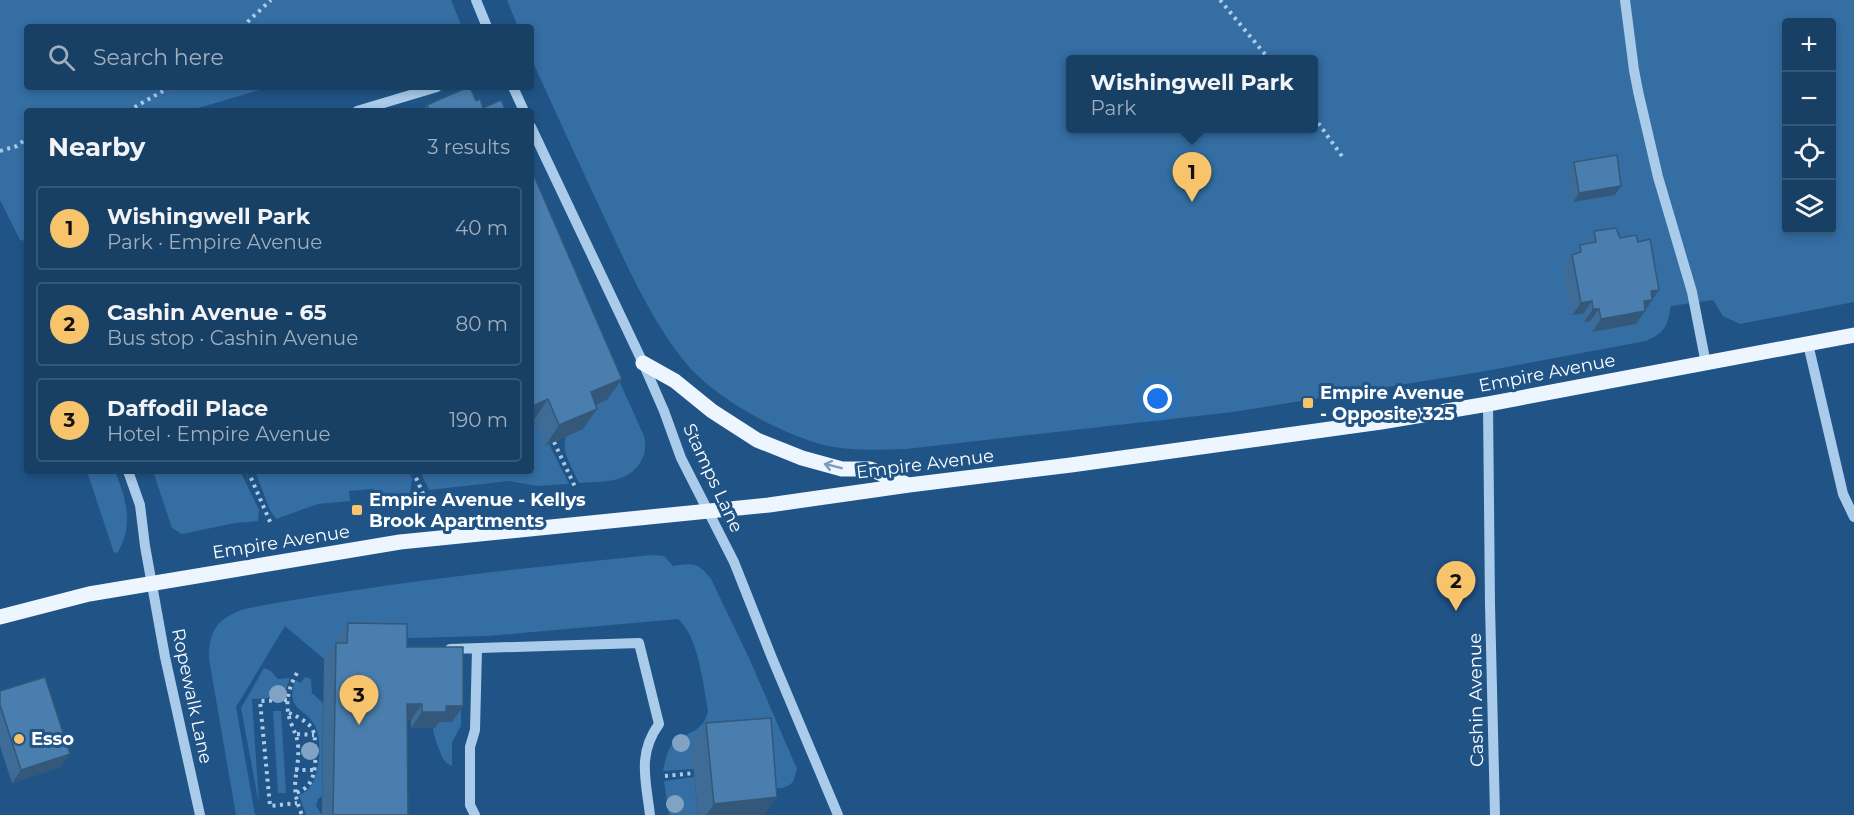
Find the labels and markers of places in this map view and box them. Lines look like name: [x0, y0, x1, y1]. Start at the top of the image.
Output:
pin: 1: [1172, 152, 1212, 202]
place label: Empire Avenue - Opposite 325: [1320, 382, 1464, 425]
marker: Empire Avenue - Opposite 325: [1301, 396, 1315, 410]
place label: Empire Avenue - Kellys Brook Apartments: [369, 489, 586, 532]
marker: Empire Avenue - Kellys Brook Apartments: [350, 503, 364, 517]
pin: 2: [1436, 562, 1476, 611]
pin: 3: [340, 676, 378, 725]
place label: Esso: [31, 728, 74, 750]
marker: Esso: [12, 732, 26, 746]

